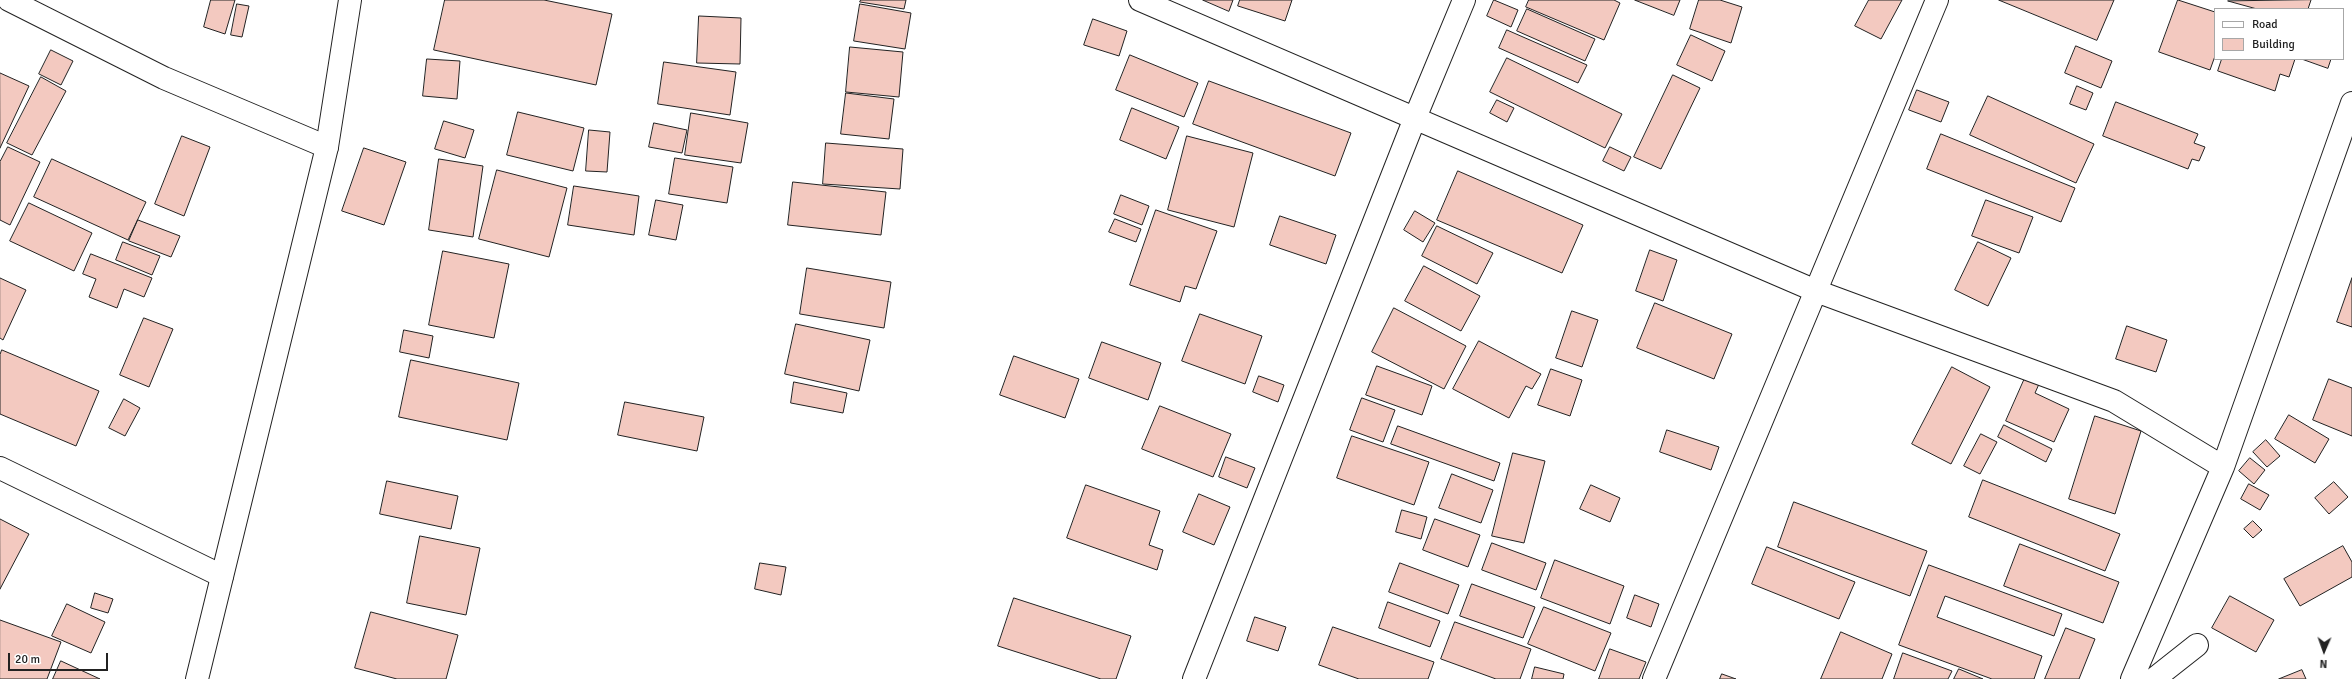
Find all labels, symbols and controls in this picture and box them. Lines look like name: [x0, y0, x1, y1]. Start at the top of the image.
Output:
legend: [2214, 8, 2344, 60]
text: Road: [2252, 17, 2278, 32]
text: Building: [2252, 37, 2295, 52]
north arrow: [2304, 631, 2344, 671]
scale bar: [10, 645, 110, 671]
text: 20 m: [15, 652, 40, 667]
text: N: [2320, 657, 2328, 670]

